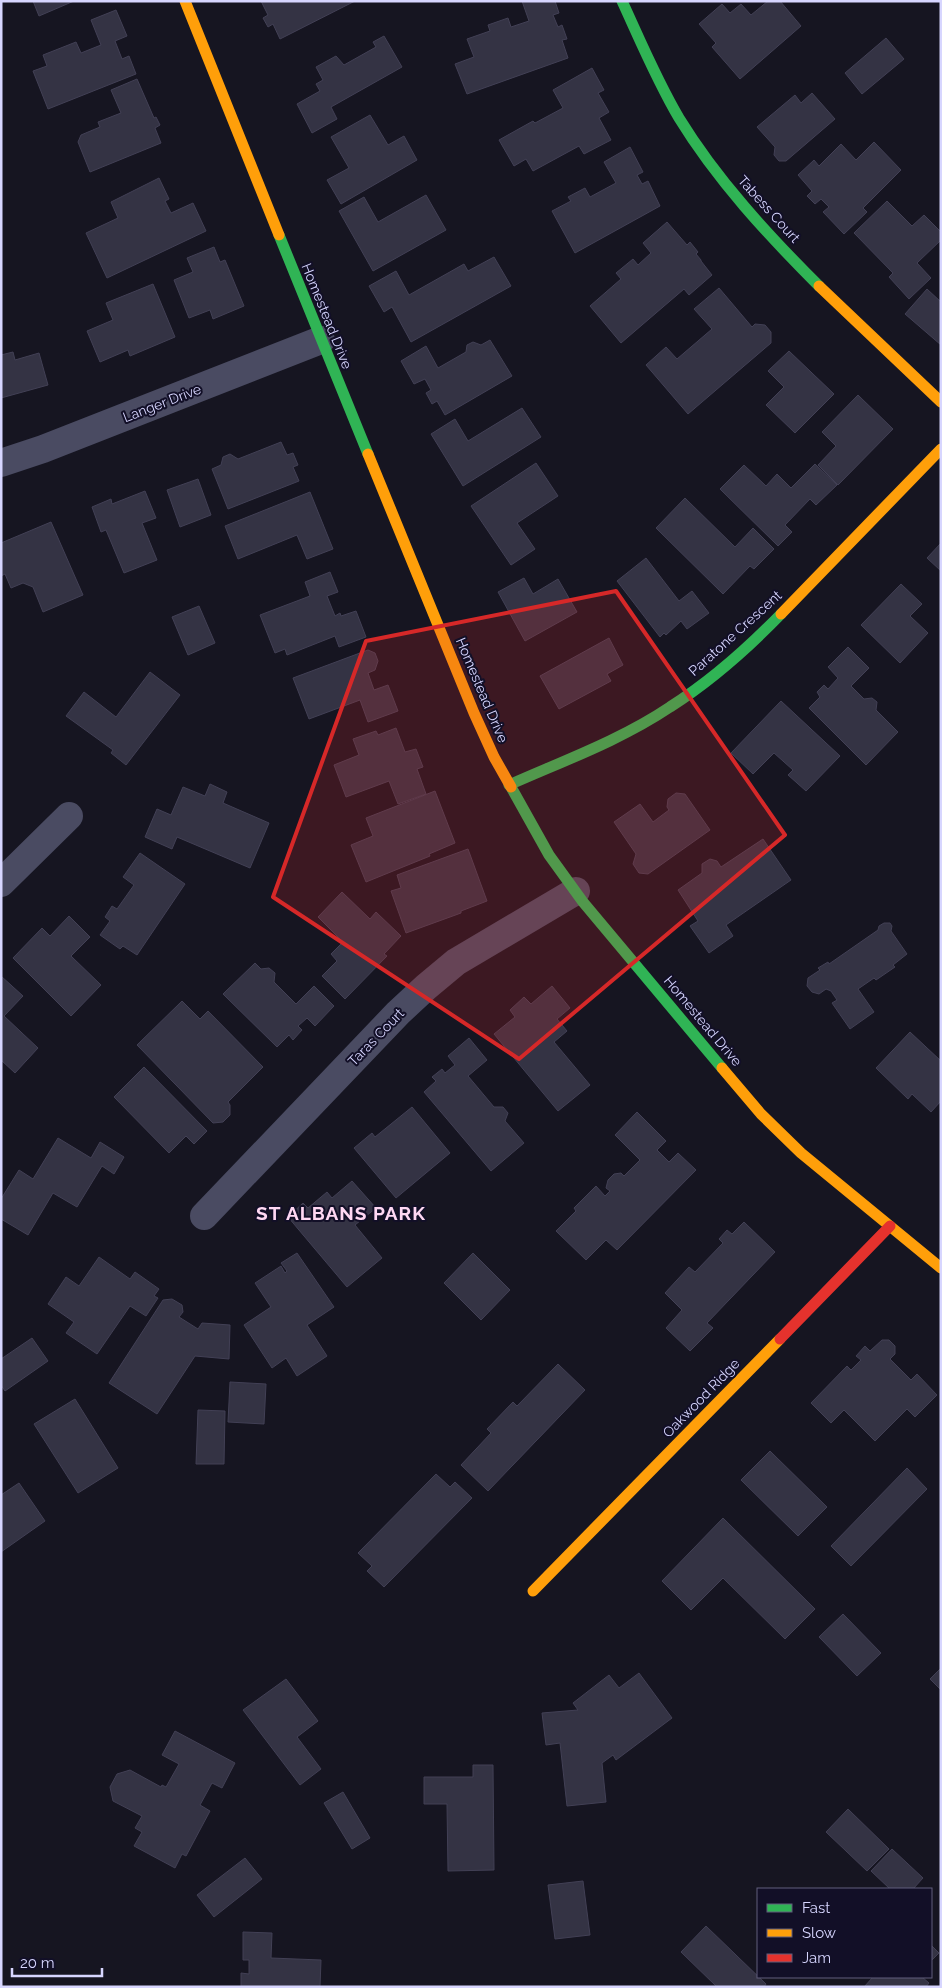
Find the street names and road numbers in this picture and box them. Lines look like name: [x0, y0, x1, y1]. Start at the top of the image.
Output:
street label: Tabess Court: [735, 172, 803, 246]
street label: Homestead Drive: [299, 261, 355, 371]
street label: Langer Drive: [121, 381, 203, 425]
street label: Paratone Crescent: [685, 587, 785, 679]
street label: Homestead Drive: [453, 635, 511, 745]
street label: Homestead Drive: [661, 973, 745, 1069]
street label: Taras Court: [345, 1005, 407, 1069]
street label: Oakwood Ridge: [659, 1355, 743, 1441]

